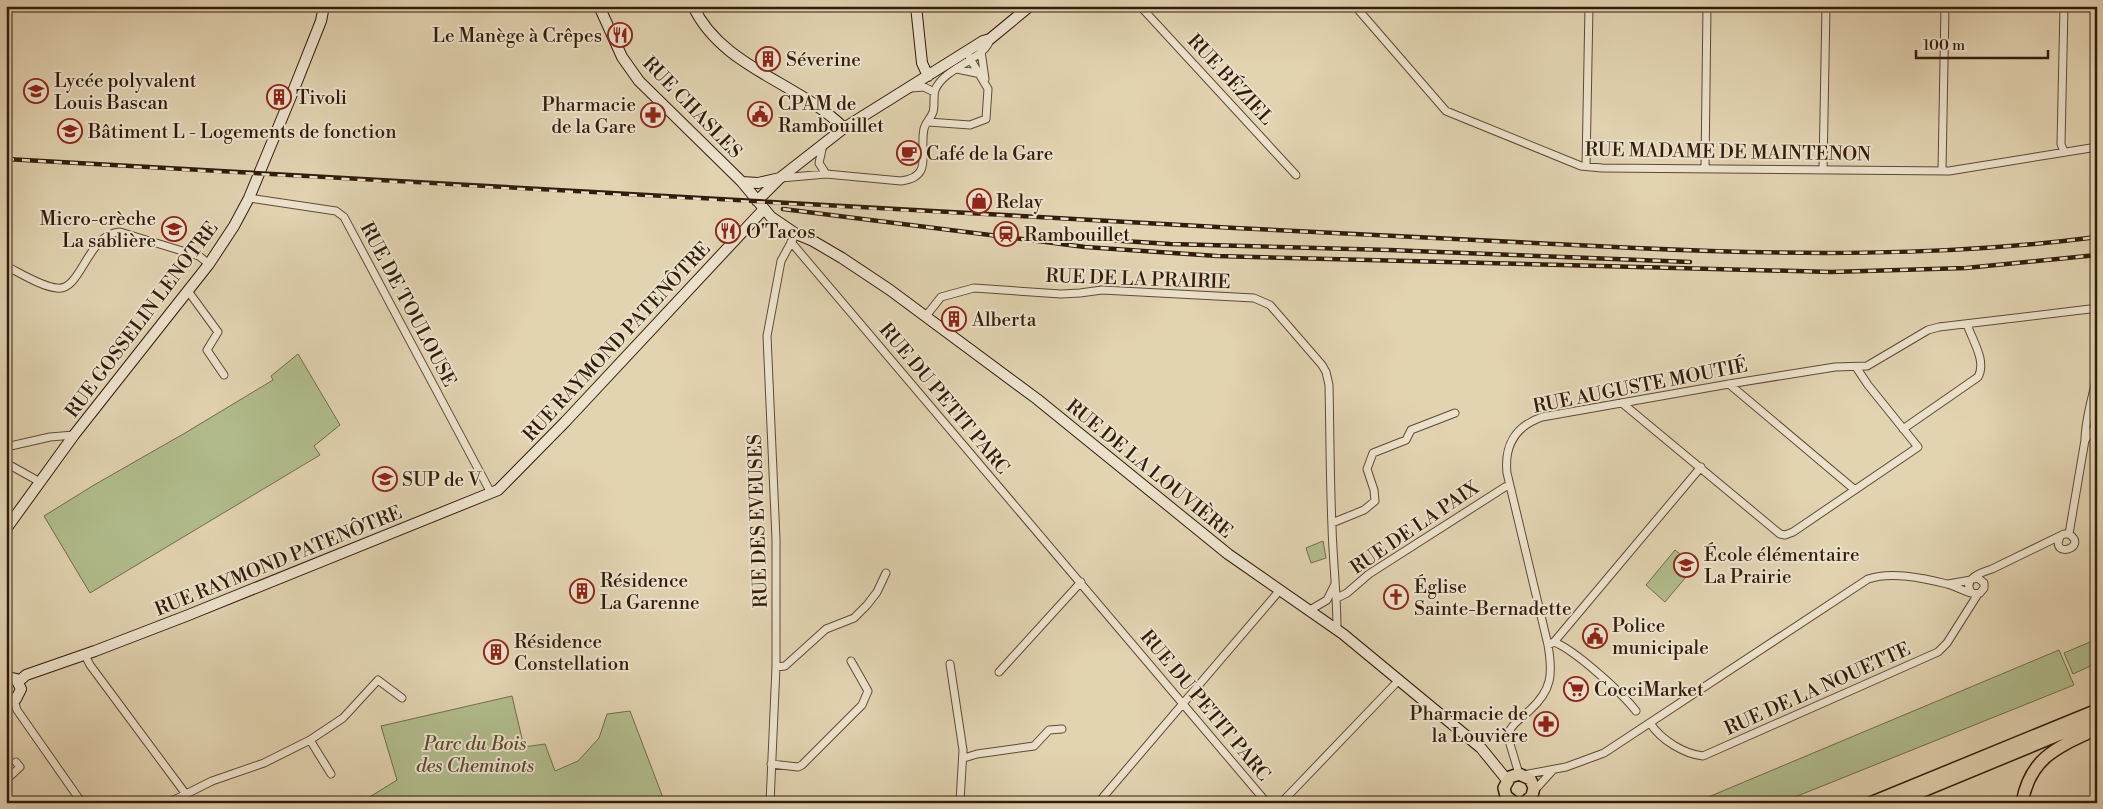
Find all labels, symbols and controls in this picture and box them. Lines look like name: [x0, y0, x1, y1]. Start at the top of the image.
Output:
restaurant icon: Le Manège à Crêpes: [607, 22, 633, 48]
place label: Le Manège à Crêpes: [432, 24, 602, 48]
scale bar: [1916, 28, 2048, 60]
street label: RUE BÉZIEL: [1182, 29, 1279, 130]
text: 100 m: [1923, 36, 1965, 55]
building icon: Séverine: [755, 46, 781, 72]
place label: Séverine: [786, 48, 861, 72]
street label: RUE CHASLES: [637, 52, 747, 164]
place label: Lycée polyvalent Louis Bascan: [54, 69, 197, 115]
school or university icon: Lycée polyvalent Louis Bascan: [23, 78, 49, 104]
building icon: Tivoli: [266, 84, 292, 110]
place label: Tivoli: [296, 86, 347, 110]
place label: CPAM de Rambouillet: [778, 92, 884, 138]
place label: Pharmacie de la Gare: [542, 93, 636, 139]
public building icon: CPAM de Rambouillet: [747, 101, 773, 127]
pharmacy icon: Pharmacie de la Gare: [640, 102, 666, 128]
school or university icon: Bâtiment L - Logements de fonction: [57, 118, 83, 144]
place label: Bâtiment L - Logements de fonction: [87, 120, 396, 144]
street label: RUE MADAME DE MAINTENON: [1585, 138, 1871, 166]
cafe icon: Café de la Gare: [896, 140, 922, 166]
place label: Café de la Gare: [926, 142, 1053, 166]
shop icon: Relay: [966, 188, 992, 214]
place label: Relay: [996, 190, 1044, 214]
place label: Micro-crèche La sablière: [40, 207, 156, 253]
school or university icon: Micro-crèche La sablière: [161, 216, 187, 242]
street label: RUE GOSSELIN LENOTRE: [60, 217, 223, 423]
street label: RUE DE TOULOUSE: [355, 218, 462, 391]
restaurant icon: O'Tacos: [715, 218, 741, 244]
place label: O'Tacos: [746, 220, 816, 244]
station icon: Rambouillet: [993, 221, 1019, 247]
place label: Rambouillet: [1024, 223, 1130, 247]
street label: RUE RAYMOND PATENÔTRE: [517, 236, 716, 447]
street label: RUE DE LA PRAIRIE: [1045, 264, 1231, 294]
building icon: Alberta: [941, 306, 967, 332]
place label: Alberta: [971, 308, 1037, 332]
street label: RUE DU PETIT PARC: [874, 318, 1014, 479]
street label: RUE AUGUSTE MOUTIÉ: [1531, 352, 1750, 419]
street label: RUE DE LA LOUVIÈRE: [1061, 393, 1238, 543]
street label: RUE DES EVEUSES: [743, 434, 773, 608]
school or university icon: SUP de V: [372, 466, 398, 492]
place label: SUP de V: [402, 468, 482, 492]
street label: RUE DE LA PAIX: [1346, 475, 1484, 580]
street label: RUE RAYMOND PATENÔTRE: [151, 499, 405, 622]
place label: École élémentaire La Prairie: [1704, 542, 1859, 589]
school or university icon: École élémentaire La Prairie: [1673, 552, 1699, 578]
place label: Résidence La Garenne: [600, 569, 700, 615]
place label: Église Sainte-Bernadette: [1414, 574, 1571, 621]
building icon: Résidence La Garenne: [569, 578, 595, 604]
church icon: Église Sainte-Bernadette: [1383, 584, 1409, 610]
place label: Police municipale: [1612, 614, 1709, 660]
public building icon: Police municipale: [1582, 623, 1608, 649]
street label: RUE DU PETIT PARC: [1135, 625, 1275, 786]
place label: Résidence Constellation: [514, 630, 630, 676]
street label: RUE DE LA NOUETTE: [1721, 637, 1914, 741]
building icon: Résidence Constellation: [483, 639, 509, 665]
supermarket icon: CocciMarket: [1563, 676, 1589, 702]
place label: CocciMarket: [1594, 678, 1704, 702]
place label: Pharmacie de la Louvière: [1409, 702, 1528, 748]
pharmacy icon: Pharmacie de la Louvière: [1533, 711, 1559, 737]
park label: Parc du Bois des Cheminots: [416, 732, 534, 778]

